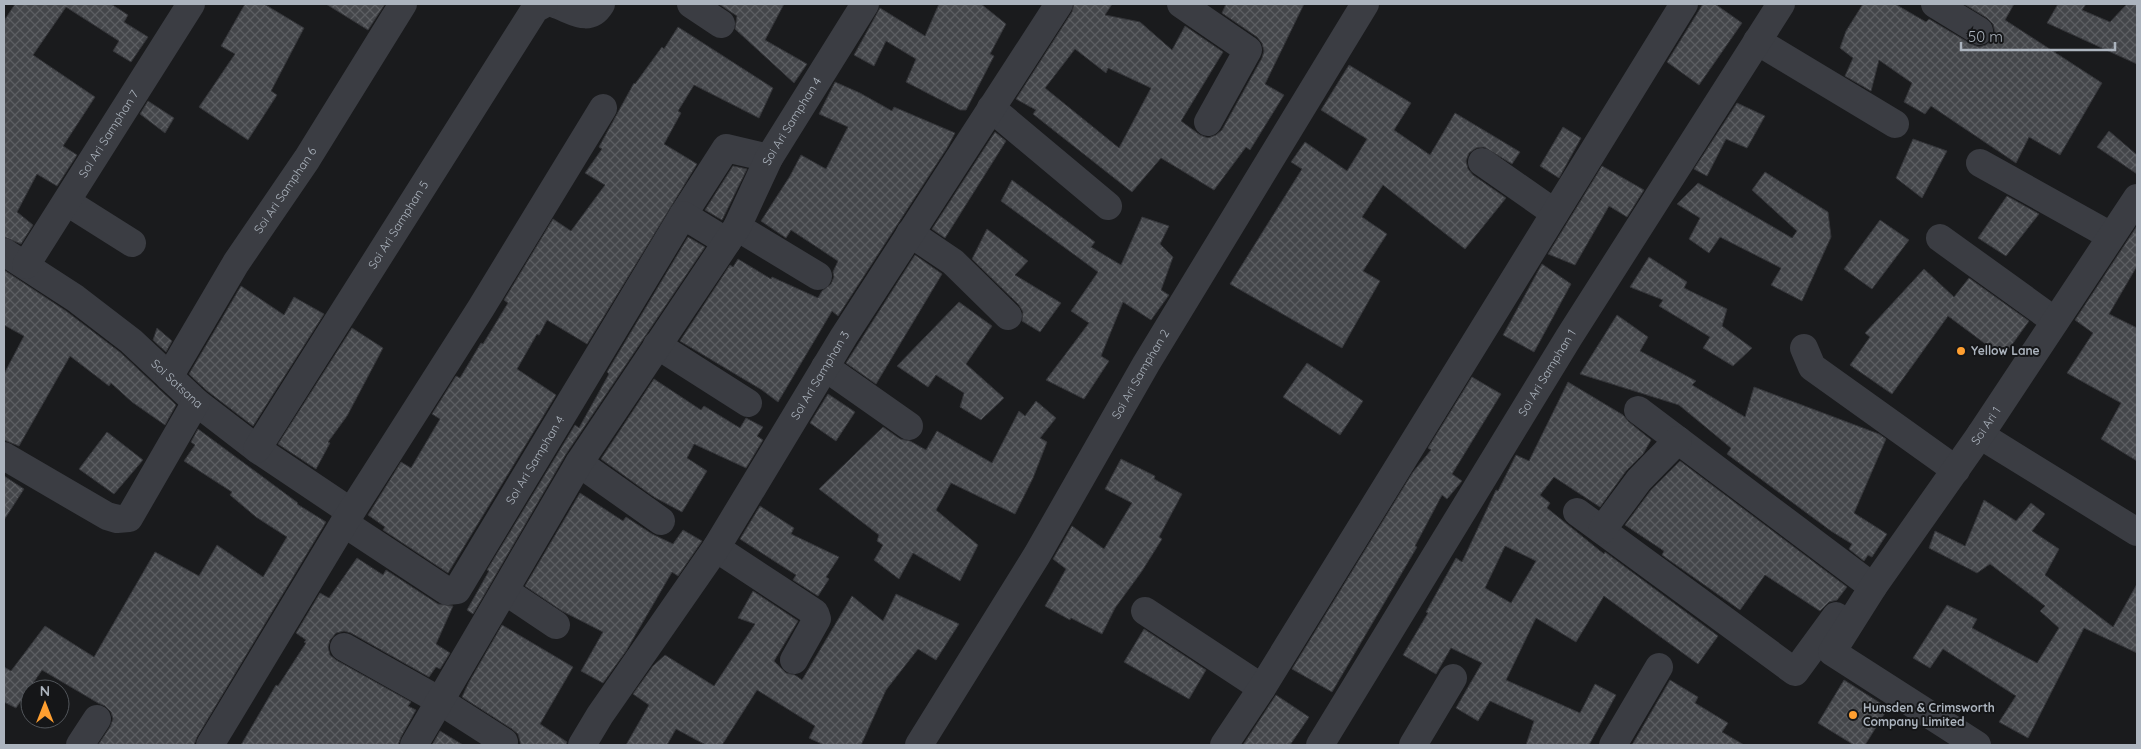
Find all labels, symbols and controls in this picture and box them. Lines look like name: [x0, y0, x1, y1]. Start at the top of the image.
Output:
scale bar: [1961, 20, 2115, 52]
text: 50 m: [1968, 27, 2003, 46]
street label: Soi Ari Samphan 4: [759, 74, 825, 168]
street label: Soi Ari Samphan 7: [75, 87, 142, 180]
street label: Soi Ari Samphan 6: [250, 144, 320, 236]
street label: Soi Ari Samphan 5: [365, 178, 432, 272]
street label: Soi Ari Samphan 2: [1108, 326, 1172, 422]
street label: Soi Ari Samphan 1: [1514, 326, 1579, 419]
street label: Soi Ari Samphan 3: [787, 328, 852, 422]
place label: Yellow Lane: [1971, 343, 2040, 358]
marker: Yellow Lane: [1955, 345, 1967, 357]
street label: Soi Satsana: [148, 356, 206, 411]
street label: Soi Ari 1: [1968, 404, 2004, 447]
street label: Soi Ari Samphan 4: [502, 413, 567, 507]
north arrow: [20, 679, 70, 729]
text: N: [40, 682, 50, 700]
place label: Hunsden & Crimsworth Company Limited: [1863, 700, 1995, 729]
marker: Hunsden & Crimsworth Company Limited: [1847, 709, 1859, 721]

